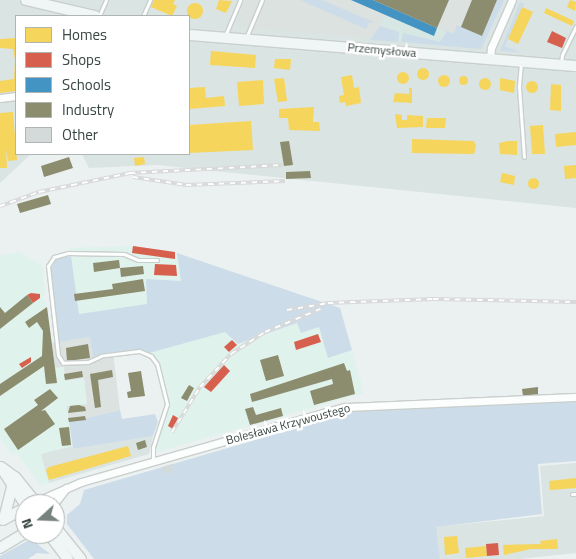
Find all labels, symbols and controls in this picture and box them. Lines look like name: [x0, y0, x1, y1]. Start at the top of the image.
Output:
legend: [15, 15, 190, 155]
text: Homes: [62, 23, 107, 46]
street label: Przemysłowa: [347, 40, 417, 60]
text: Shops: [62, 48, 101, 71]
text: Schools: [62, 73, 111, 96]
text: Industry: [62, 98, 114, 121]
text: Other: [62, 123, 98, 146]
street label: Bolesława Krzywoustego: [224, 400, 352, 448]
north arrow: [15, 494, 65, 544]
text: N: [15, 516, 38, 532]

